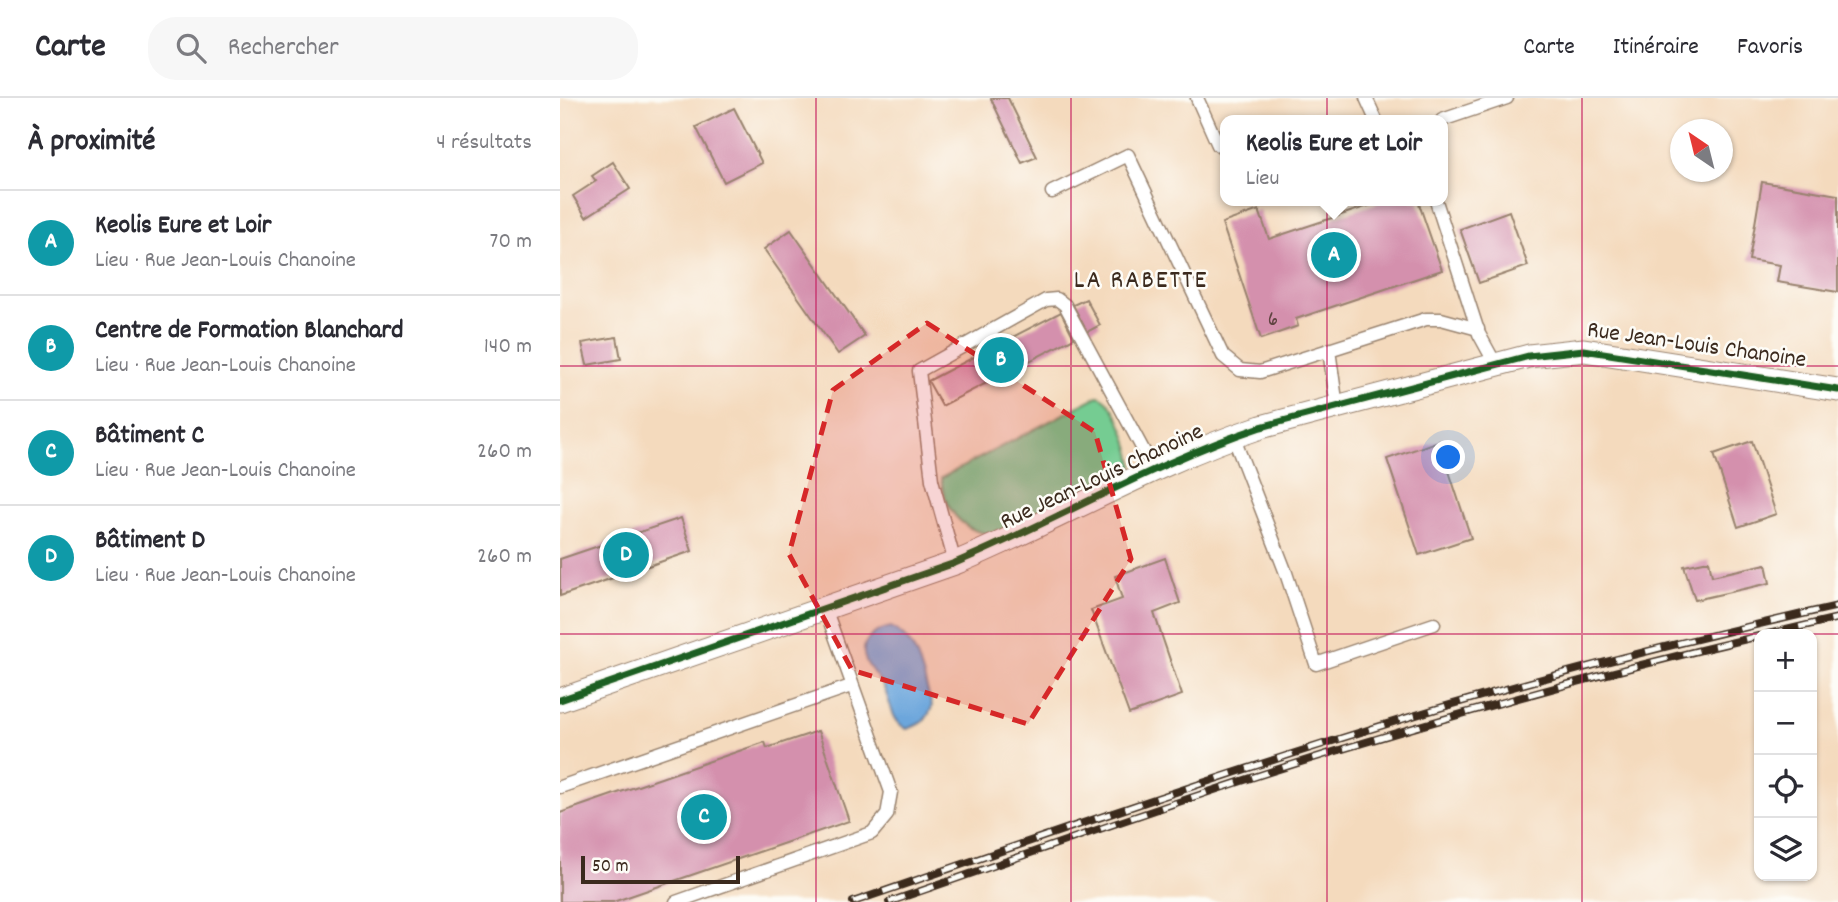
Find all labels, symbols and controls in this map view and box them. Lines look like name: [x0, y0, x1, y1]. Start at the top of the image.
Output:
search box: [148, 17, 638, 80]
text: Carte: [35, 25, 106, 72]
icon: search: [172, 29, 210, 67]
text: Rechercher: [228, 30, 339, 67]
text: Carte: [1523, 31, 1575, 65]
text: Itinéraire: [1613, 31, 1699, 65]
text: Favoris: [1737, 31, 1803, 65]
popup: [1220, 115, 1448, 206]
north arrow: [1670, 119, 1733, 182]
text: À proximité: [28, 122, 155, 165]
text: Keolis Eure et Loir: [1246, 126, 1422, 163]
text: 4 résultats: [436, 127, 532, 160]
text: Lieu: [1246, 163, 1279, 196]
text: Keolis Eure et Loir: [95, 208, 272, 245]
text: A: [45, 226, 57, 259]
text: 70 m: [490, 226, 532, 259]
pin: A: [1311, 229, 1357, 281]
text: Lieu · Rue Jean-Louis Chanoine: [95, 245, 356, 278]
district label: LA RABETTE: [1074, 263, 1208, 300]
house number: 6: [1268, 306, 1278, 336]
text: Centre de Formation Blanchard: [95, 313, 403, 350]
street label: Rue Jean-Louis Chanoine: [1585, 314, 1808, 378]
text: B: [46, 331, 56, 364]
text: 140 m: [484, 331, 532, 364]
pin: B: [978, 334, 1024, 386]
text: Lieu · Rue Jean-Louis Chanoine: [95, 350, 356, 383]
street label: Rue Jean-Louis Chanoine: [995, 416, 1209, 540]
text: Bâtiment C: [95, 418, 204, 455]
text: C: [45, 436, 57, 469]
text: 260 m: [477, 436, 532, 469]
your location: [1431, 440, 1465, 474]
text: Lieu · Rue Jean-Louis Chanoine: [95, 455, 356, 488]
text: Bâtiment D: [95, 523, 205, 560]
pin: D: [603, 529, 649, 581]
text: D: [45, 541, 57, 574]
text: 260 m: [477, 541, 532, 574]
text: Lieu · Rue Jean-Louis Chanoine: [95, 560, 356, 593]
map controls: [1754, 629, 1817, 881]
button: +: [1754, 629, 1817, 692]
button: −: [1754, 692, 1817, 755]
button: locate: [1754, 755, 1817, 818]
pin: C: [681, 791, 727, 843]
button: layers: [1754, 818, 1817, 881]
scale bar: [581, 853, 740, 885]
text: 50 m: [592, 854, 629, 881]

